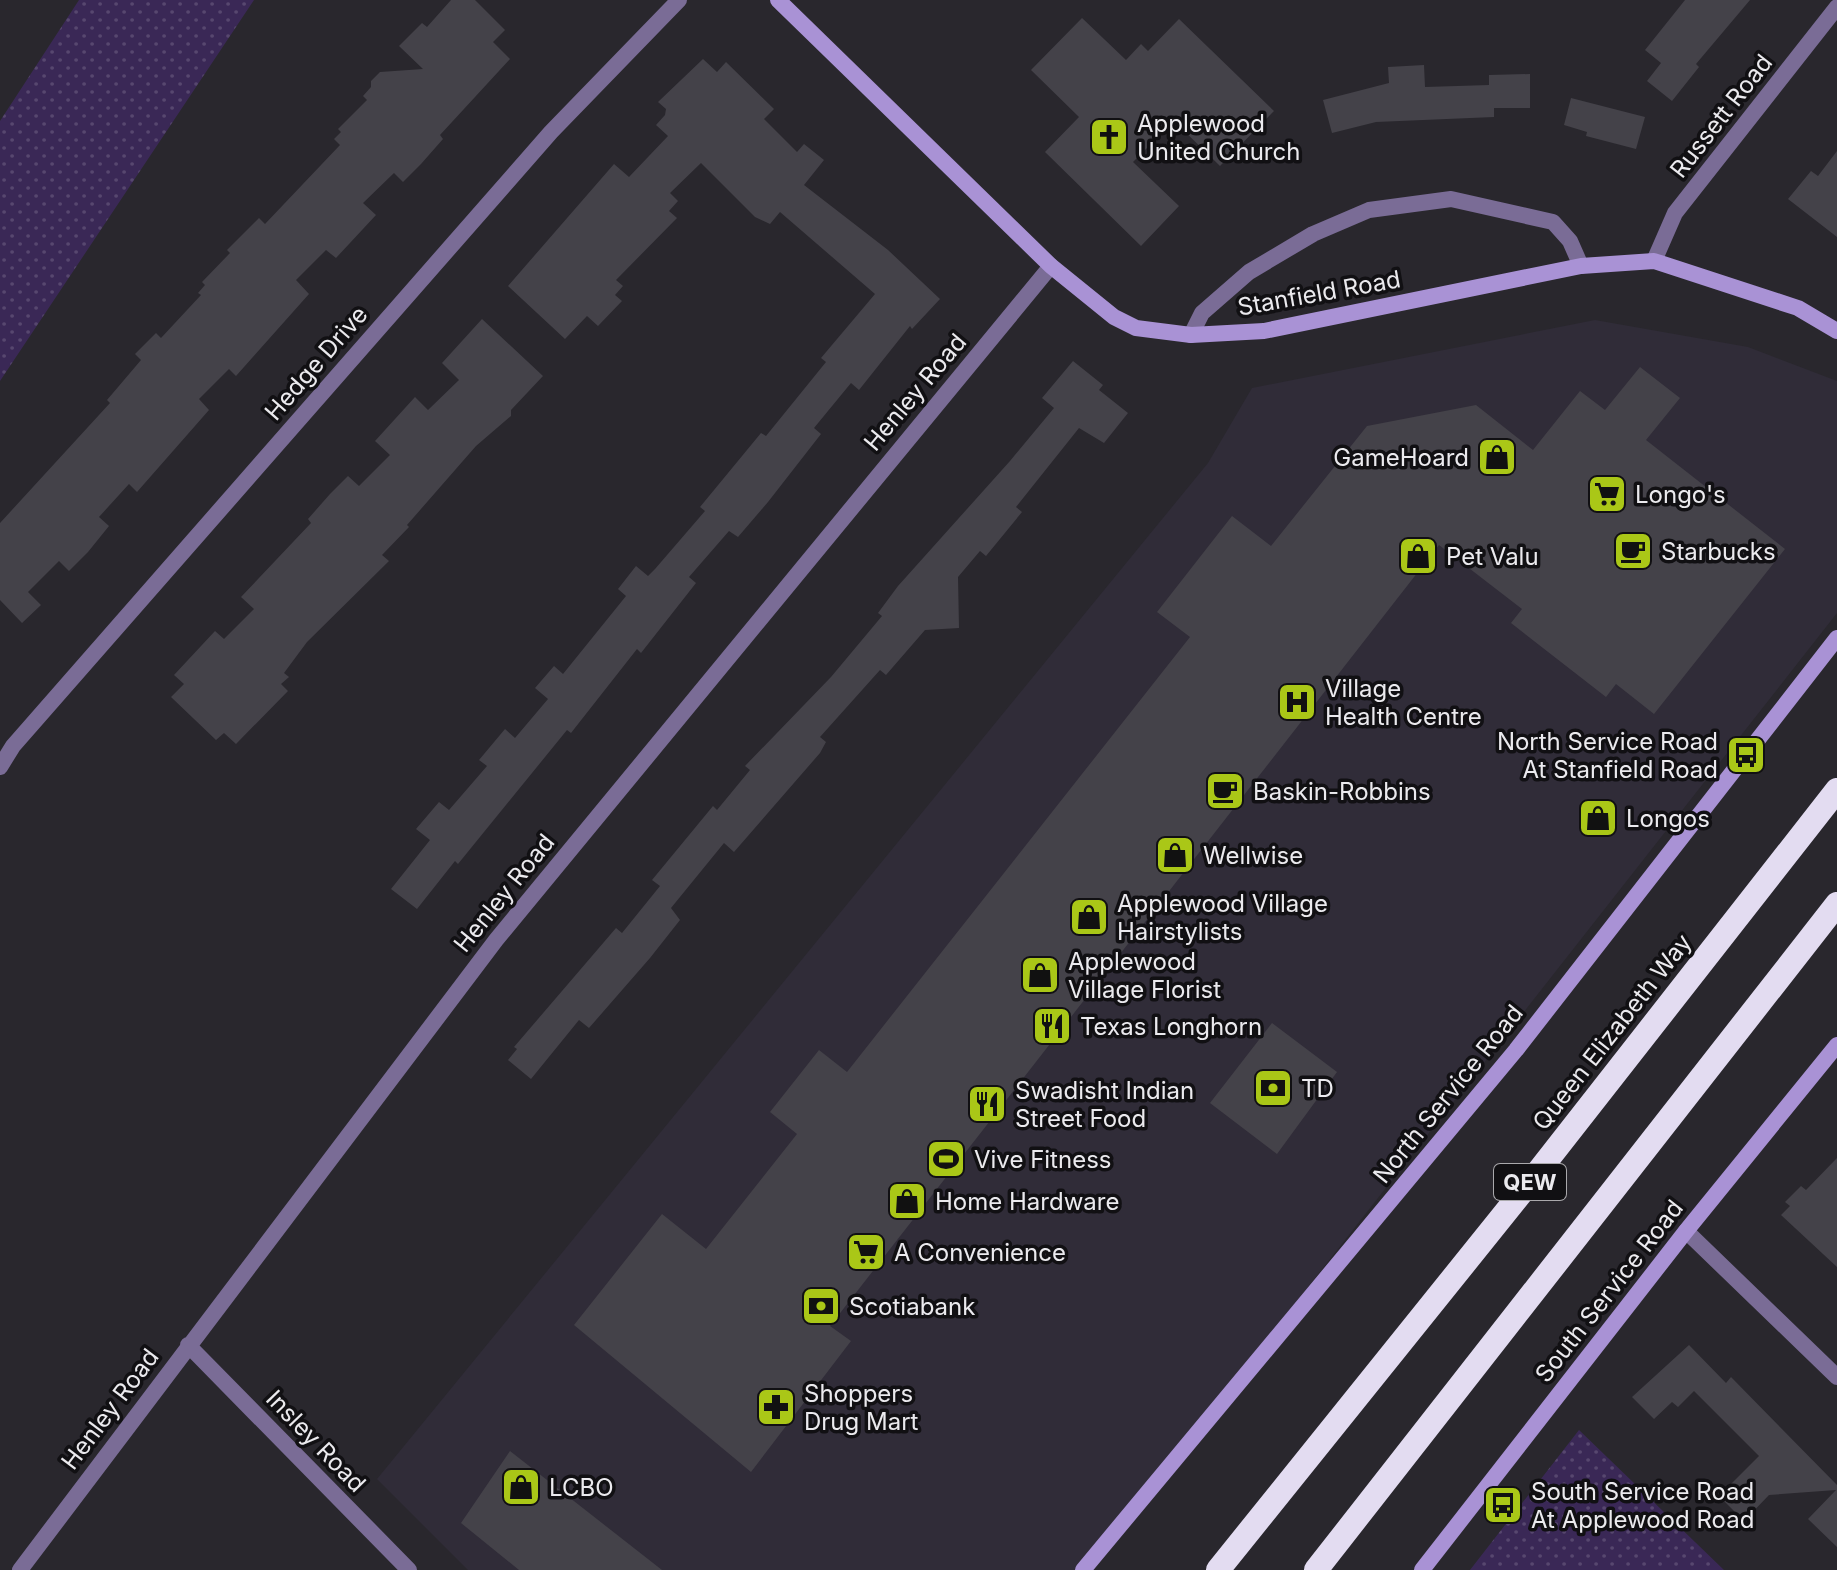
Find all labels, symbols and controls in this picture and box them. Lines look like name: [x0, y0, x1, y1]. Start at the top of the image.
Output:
street label: Russett Road: [1664, 48, 1778, 184]
place label: Applewood United Church: [1137, 109, 1300, 166]
church icon: Applewood United Church: [1088, 116, 1130, 158]
street label: Stanfield Road: [1235, 264, 1403, 322]
street label: Hedge Drive: [259, 300, 373, 426]
street label: Henley Road: [858, 328, 972, 456]
shop icon: GameHoard: [1476, 436, 1518, 478]
place label: GameHoard: [1333, 443, 1469, 472]
supermarket icon: Longo's: [1586, 473, 1628, 515]
place label: Longo's: [1635, 480, 1726, 509]
cafe icon: Starbucks: [1612, 530, 1654, 572]
shop icon: Pet Valu: [1397, 535, 1439, 577]
place label: Starbucks: [1661, 537, 1776, 566]
place label: Pet Valu: [1446, 542, 1539, 571]
place label: Village Health Centre: [1325, 674, 1482, 731]
hospital icon: Village Health Centre: [1276, 681, 1318, 723]
place label: North Service Road At Stanfield Road: [1497, 727, 1718, 784]
bus stop icon: North Service Road At Stanfield Road: [1725, 734, 1767, 776]
cafe icon: Baskin-Robbins: [1204, 770, 1246, 812]
place label: Baskin-Robbins: [1253, 777, 1431, 806]
shop icon: Longos: [1577, 797, 1619, 839]
place label: Longos: [1626, 804, 1710, 833]
street label: Henley Road: [448, 828, 560, 958]
shop icon: Wellwise: [1154, 834, 1196, 876]
place label: Wellwise: [1203, 841, 1303, 870]
place label: Applewood Village Hairstylists: [1117, 889, 1328, 946]
shop icon: Applewood Village Hairstylists: [1068, 896, 1110, 938]
street label: Queen Elizabeth Way: [1526, 928, 1698, 1136]
place label: Applewood Village Florist: [1068, 947, 1221, 1004]
shop icon: Applewood Village Florist: [1019, 954, 1061, 996]
street label: North Service Road: [1367, 999, 1529, 1189]
restaurant icon: Texas Longhorn: [1031, 1005, 1073, 1047]
place label: Texas Longhorn: [1080, 1012, 1262, 1041]
bank icon: TD: [1252, 1067, 1294, 1109]
place label: TD: [1301, 1074, 1334, 1103]
place label: Swadisht Indian Street Food: [1015, 1076, 1194, 1133]
restaurant icon: Swadisht Indian Street Food: [966, 1083, 1008, 1125]
sports icon: Vive Fitness: [925, 1138, 967, 1180]
place label: Vive Fitness: [974, 1145, 1111, 1174]
road number: QEW: [1494, 1164, 1566, 1200]
shop icon: Home Hardware: [886, 1180, 928, 1222]
place label: Home Hardware: [935, 1187, 1119, 1216]
street label: South Service Road: [1529, 1194, 1689, 1388]
supermarket icon: A Convenience: [845, 1231, 887, 1273]
place label: A Convenience: [894, 1238, 1066, 1267]
bank icon: Scotiabank: [800, 1285, 842, 1327]
place label: Scotiabank: [849, 1292, 975, 1321]
street label: Henley Road: [55, 1343, 165, 1475]
place label: Shoppers Drug Mart: [804, 1379, 919, 1436]
street label: Insley Road: [260, 1384, 372, 1498]
pharmacy icon: Shoppers Drug Mart: [755, 1386, 797, 1428]
shop icon: LCBO: [500, 1466, 542, 1508]
place label: LCBO: [549, 1473, 613, 1502]
place label: South Service Road At Applewood Road: [1531, 1477, 1754, 1534]
bus stop icon: South Service Road At Applewood Road: [1482, 1484, 1524, 1526]

